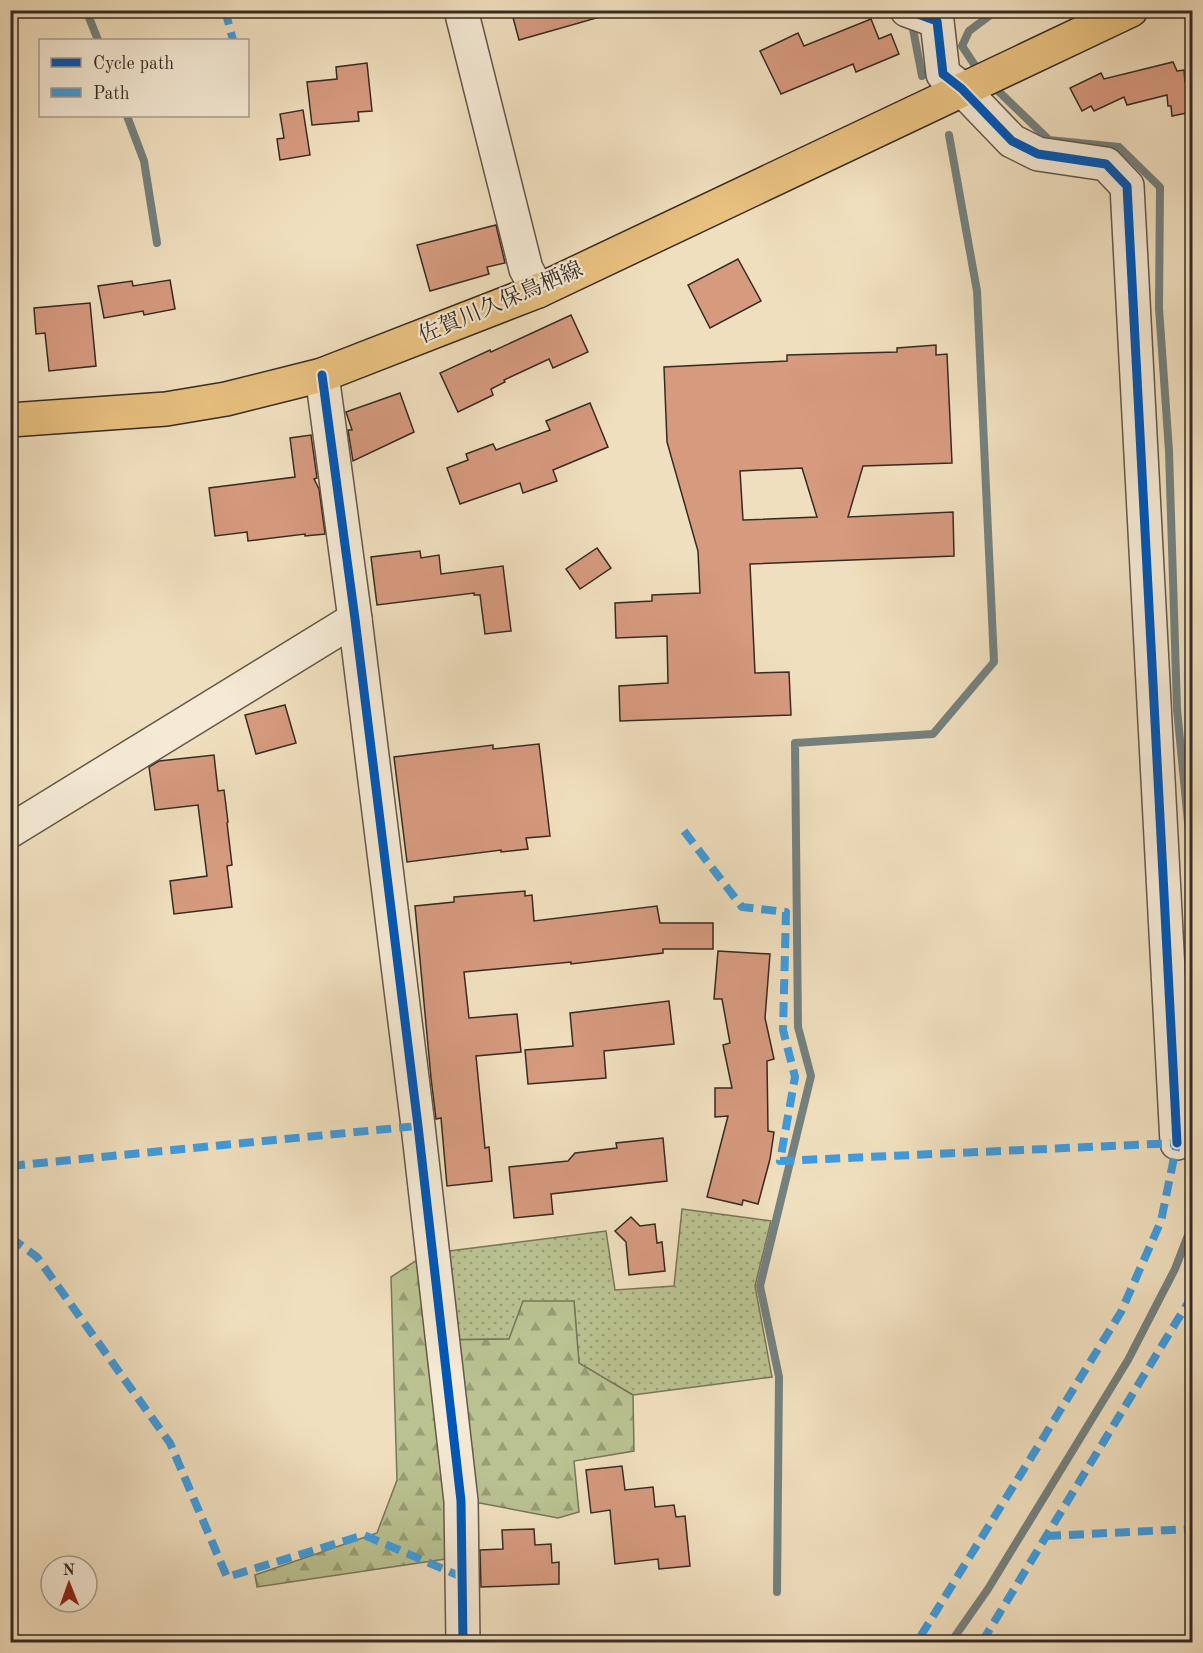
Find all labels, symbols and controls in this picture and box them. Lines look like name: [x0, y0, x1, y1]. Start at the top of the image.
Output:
legend: [39, 39, 249, 117]
text: Cycle path: [93, 55, 174, 73]
text: Path: [93, 85, 130, 103]
street label: 佐賀川久保鳥栖線: [415, 257, 586, 348]
north arrow: [39, 1554, 99, 1614]
text: N: [63, 1563, 76, 1579]

